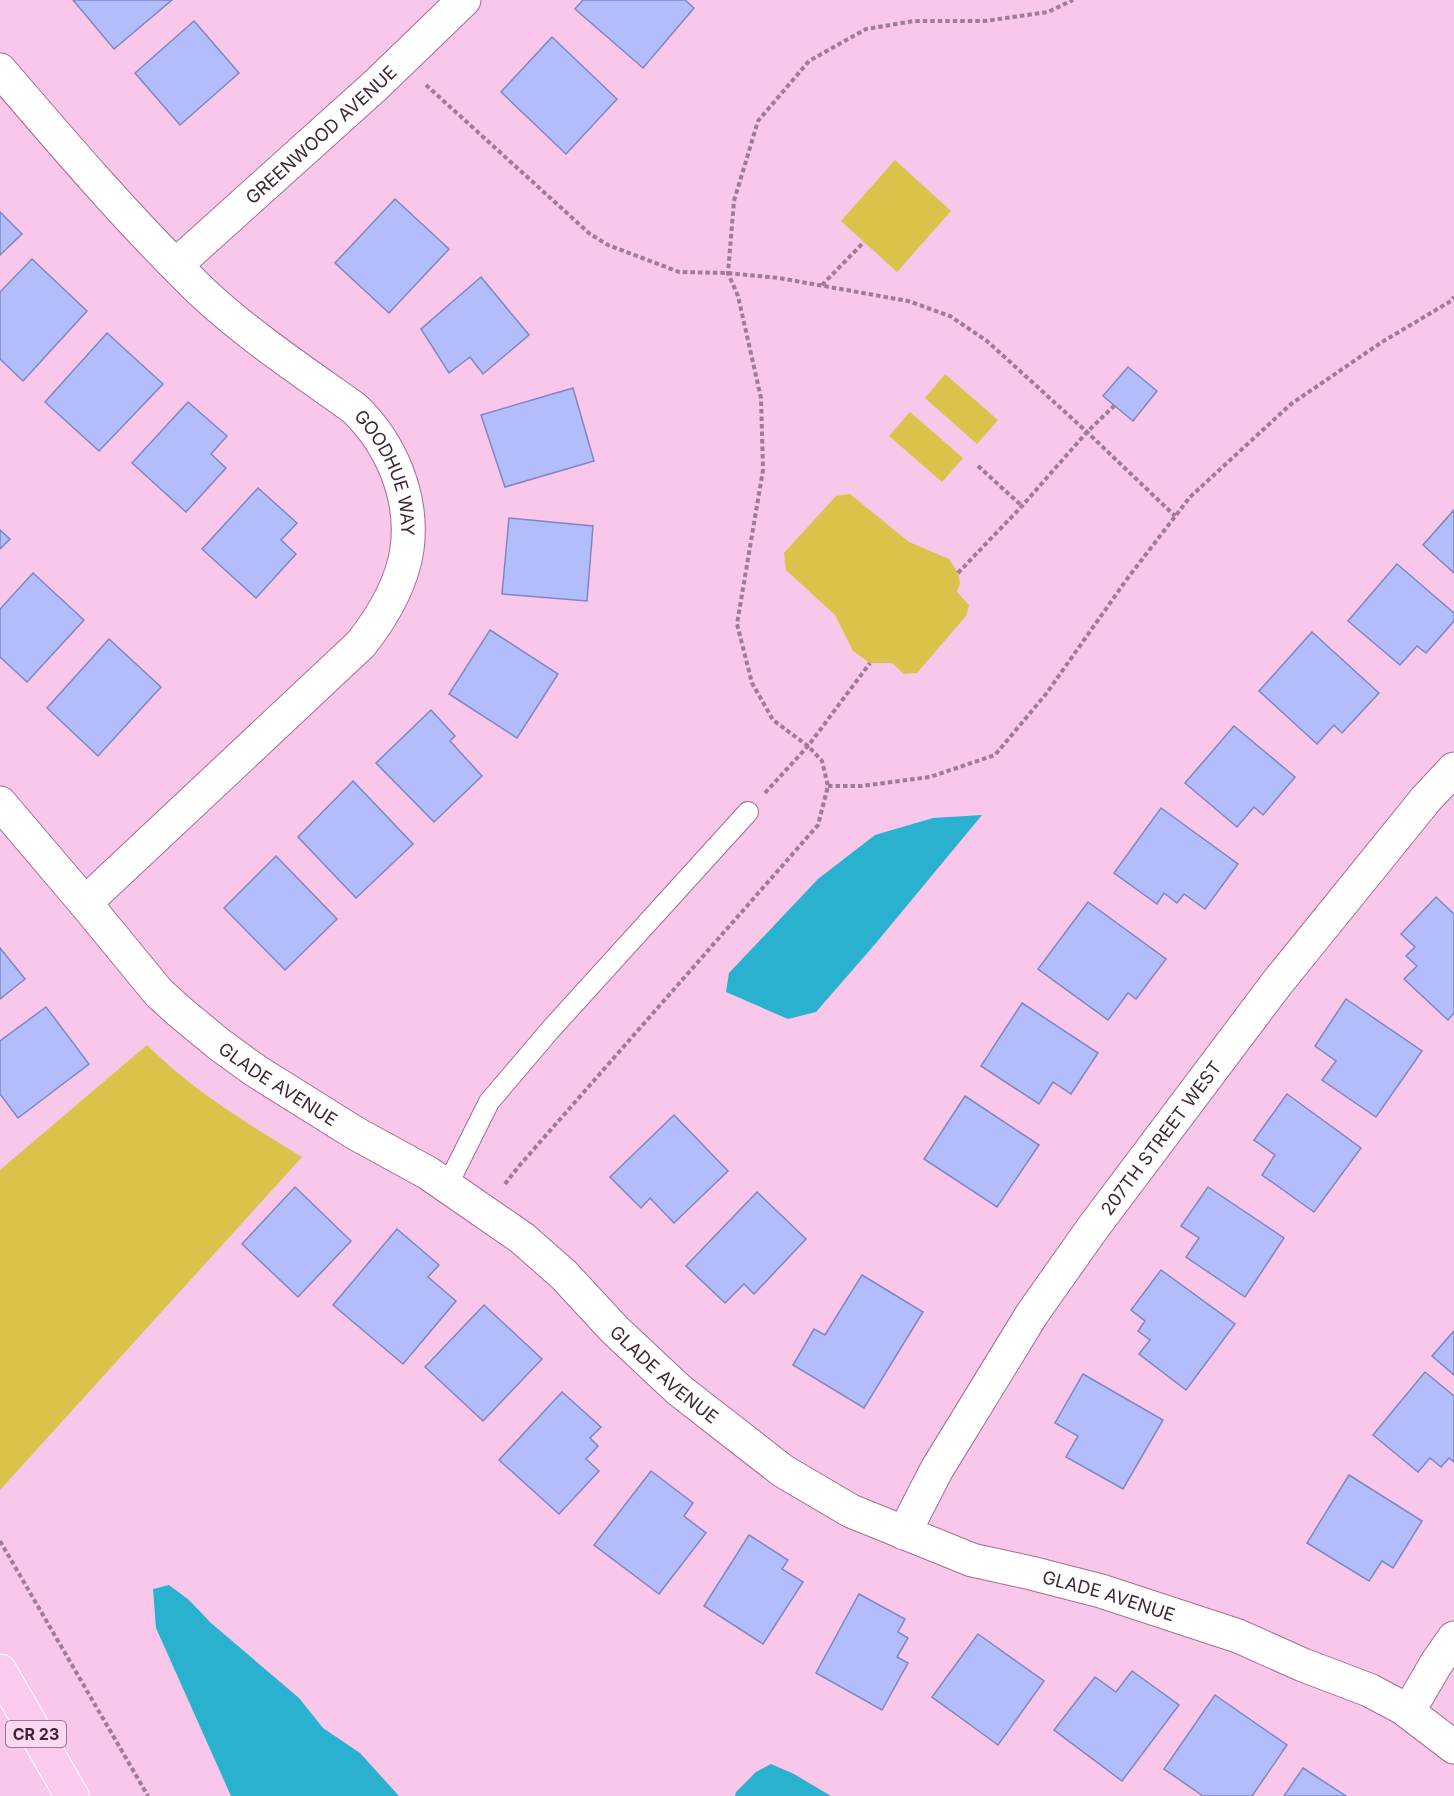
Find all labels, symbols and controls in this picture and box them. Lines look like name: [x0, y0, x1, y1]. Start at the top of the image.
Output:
street label: GREENWOOD AVENUE: [241, 61, 400, 208]
street label: GOODHUE WAY: [351, 405, 419, 536]
street label: GLADE AVENUE: [215, 1037, 341, 1130]
street label: 207TH STREET WEST: [1096, 1057, 1225, 1219]
street label: GLADE AVENUE: [606, 1321, 723, 1427]
street label: GLADE AVENUE: [1040, 1566, 1178, 1625]
road number: CR 23: [6, 1721, 66, 1747]

